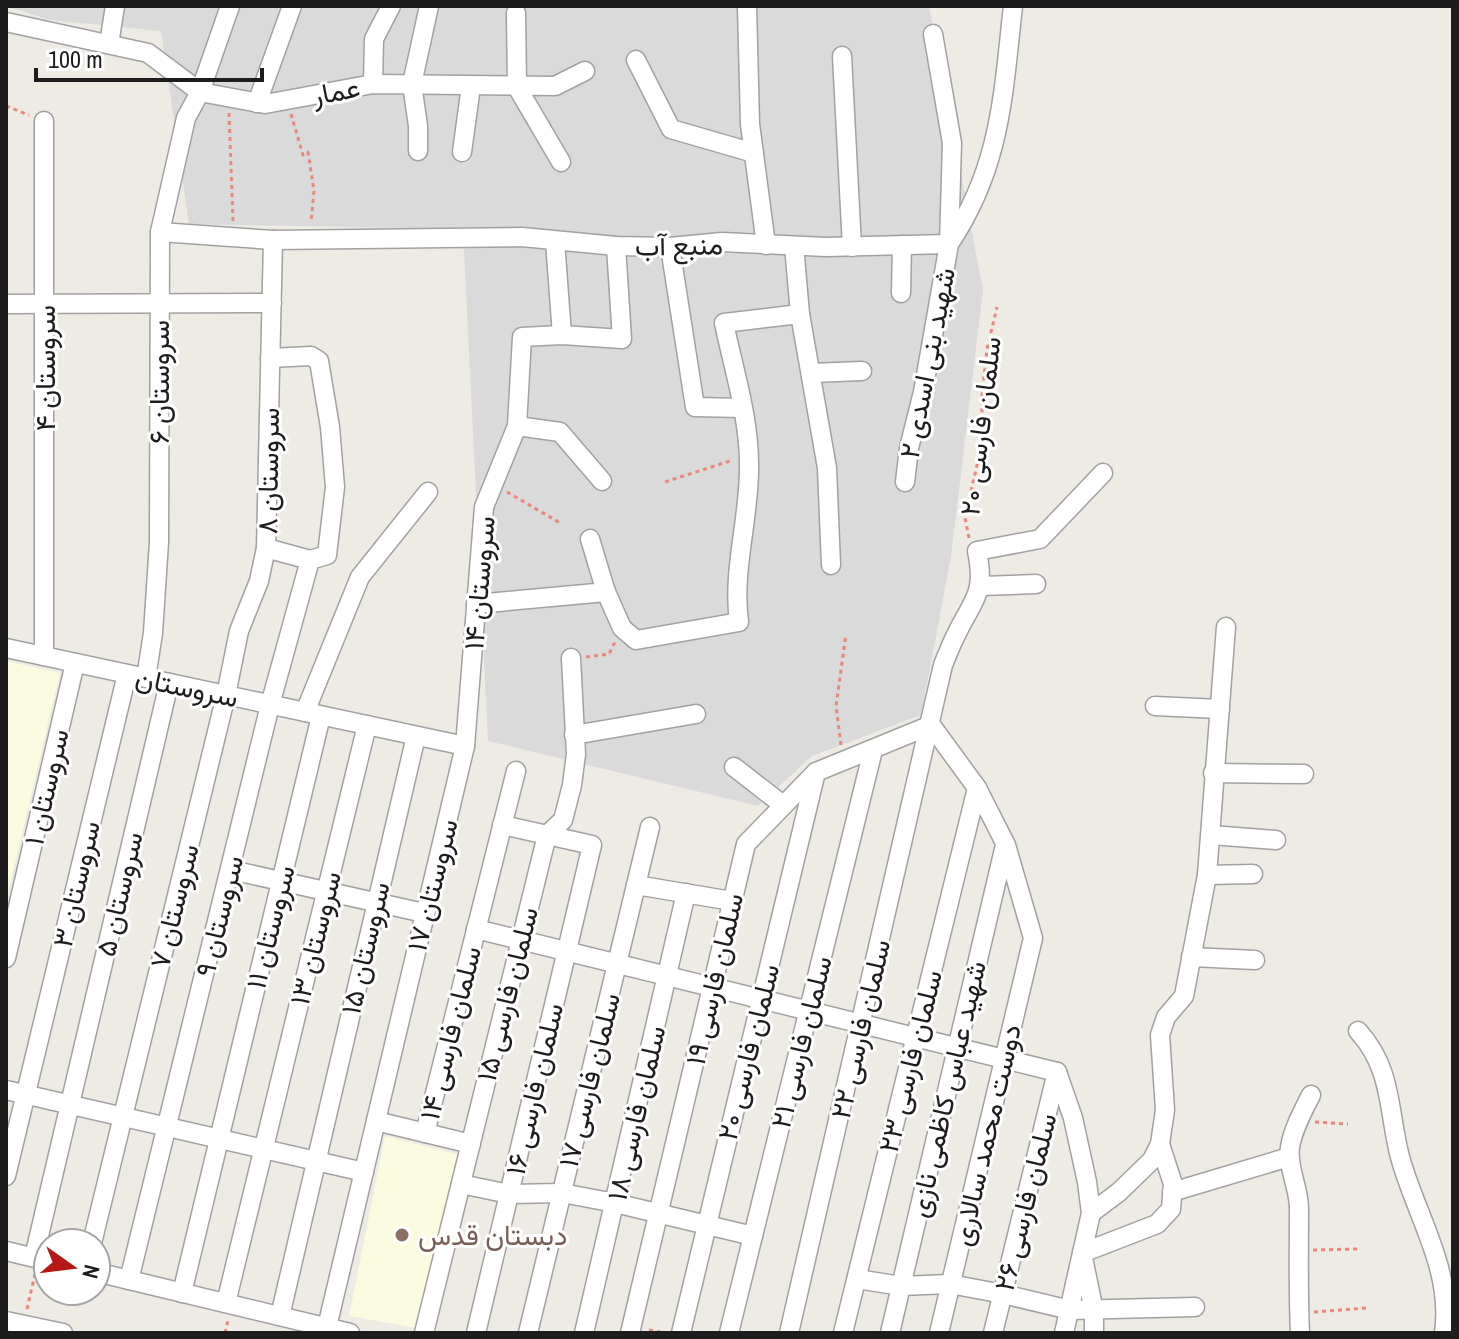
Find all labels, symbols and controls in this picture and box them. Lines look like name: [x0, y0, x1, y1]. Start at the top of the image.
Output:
scale bar: [36, 32, 262, 82]
text: 100 m: [48, 43, 103, 75]
street label: عمار: [308, 68, 363, 114]
street label: منبع آب: [635, 225, 723, 266]
street label: شهید بنی اسدی ۲: [890, 264, 964, 462]
street label: سروستان ۴: [26, 305, 64, 431]
street label: سروستان ۶: [140, 320, 178, 444]
street label: سلمان فارسی ۲۰: [950, 334, 1010, 518]
street label: سروستان ۸: [248, 407, 288, 535]
street label: سروستان ۱۴: [454, 514, 504, 652]
street label: سروستان: [132, 658, 242, 716]
street label: سروستان ۱: [14, 725, 78, 849]
street label: سروستان ۱۷: [397, 815, 467, 955]
street label: سروستان ۳: [43, 817, 109, 951]
street label: سروستان ۵: [86, 828, 152, 960]
street label: سروستان ۷: [140, 840, 208, 972]
street label: سروستان ۹: [186, 851, 252, 981]
street label: سروستان ۱۱: [236, 861, 304, 993]
street label: سروستان ۱۳: [280, 867, 350, 1009]
street label: سروستان ۱۵: [331, 878, 399, 1018]
street label: سلمان فارسی ۱۹: [676, 889, 752, 1069]
street label: سلمان فارسی ۱۵: [467, 903, 547, 1085]
street label: سلمان فارسی ۲۲: [821, 935, 899, 1123]
street label: سلمان فارسی ۱۴: [410, 942, 490, 1124]
street label: سلمان فارسی ۲۱: [761, 952, 841, 1132]
street label: شهید عباس کاظمی نازی: [899, 957, 995, 1221]
street label: سلمان فارسی ۲۰: [708, 960, 788, 1144]
street label: سلمان فارسی ۲۳: [869, 966, 951, 1156]
street label: سلمان فارسی ۱۷: [549, 989, 629, 1171]
street label: سلمان فارسی ۱۶: [496, 999, 572, 1179]
street label: دوست محمد سالاری: [942, 1020, 1030, 1250]
street label: سلمان فارسی ۱۸: [597, 1022, 675, 1204]
street label: سلمان فارسی ۲۶: [985, 1109, 1065, 1295]
place label: دبستان قدس: [418, 1216, 567, 1254]
marker: دبستان قدس: [393, 1226, 411, 1244]
north arrow: [32, 1227, 112, 1307]
text: N: [75, 1262, 108, 1282]

